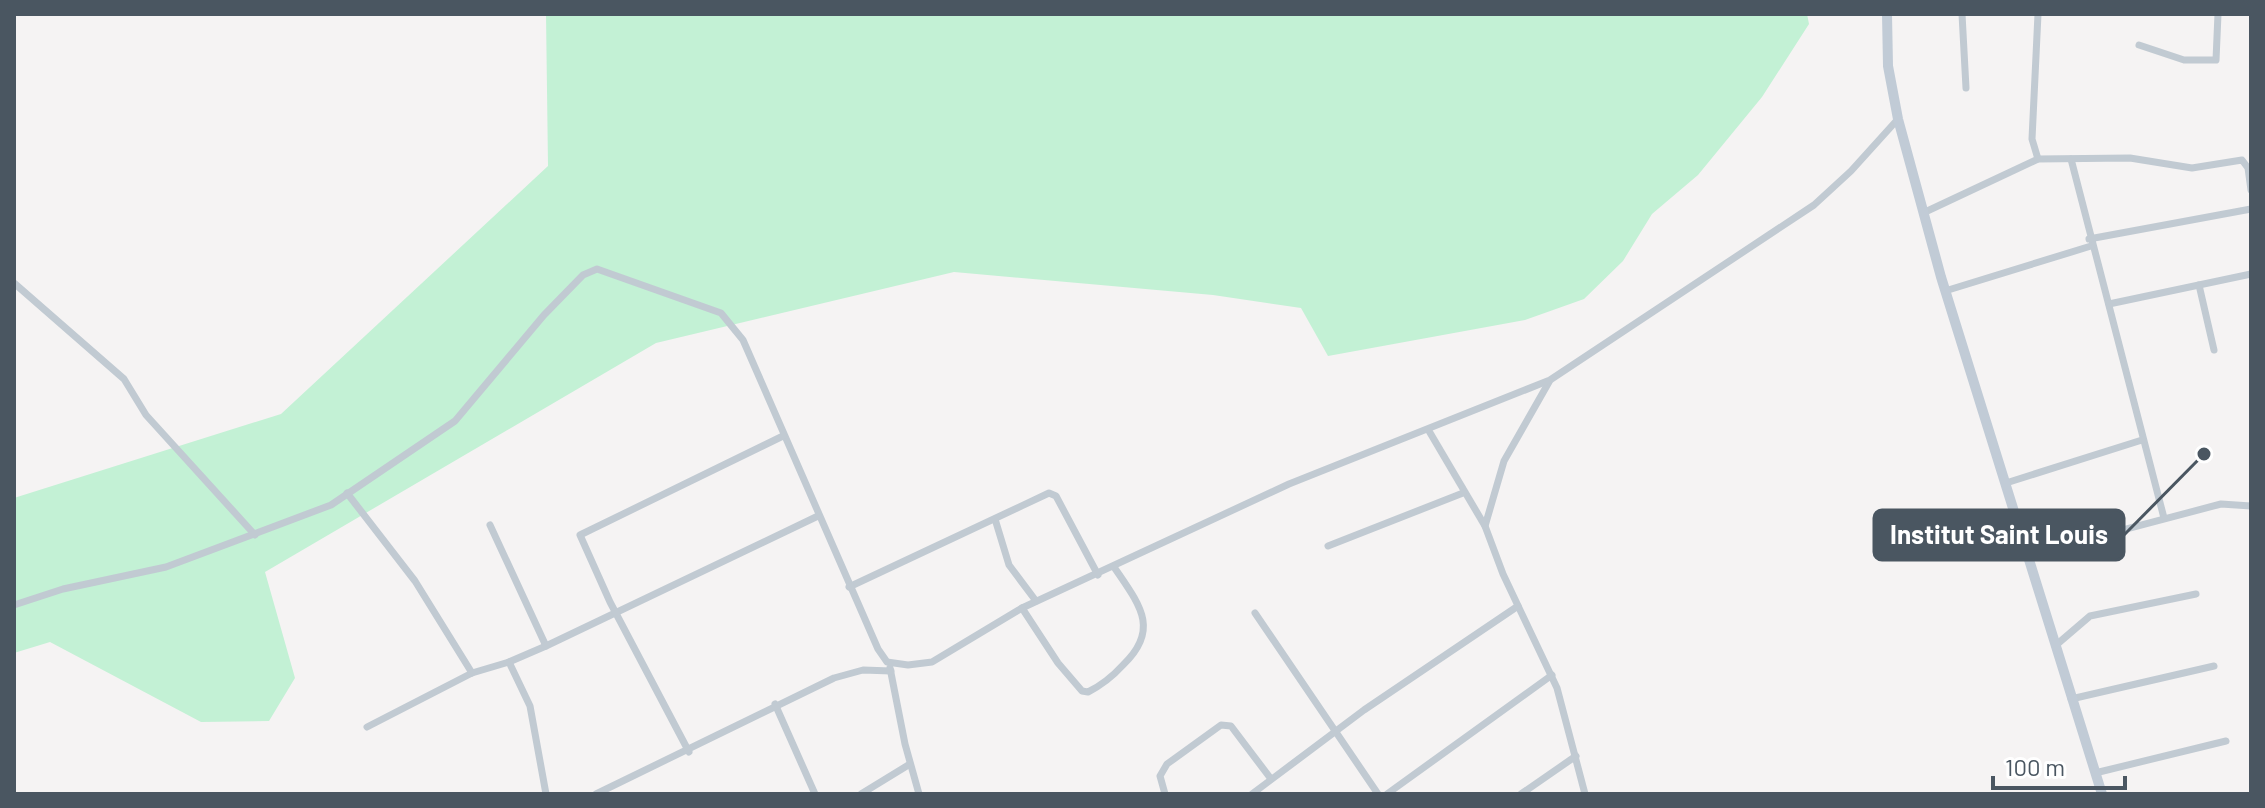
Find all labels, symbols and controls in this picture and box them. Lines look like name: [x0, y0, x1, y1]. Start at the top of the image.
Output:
callout: Institut Saint Louis: [1874, 510, 2124, 560]
text: Institut Saint Louis: [1890, 518, 2108, 549]
scale bar: [1993, 740, 2125, 790]
text: 100 m: [2005, 752, 2065, 781]

